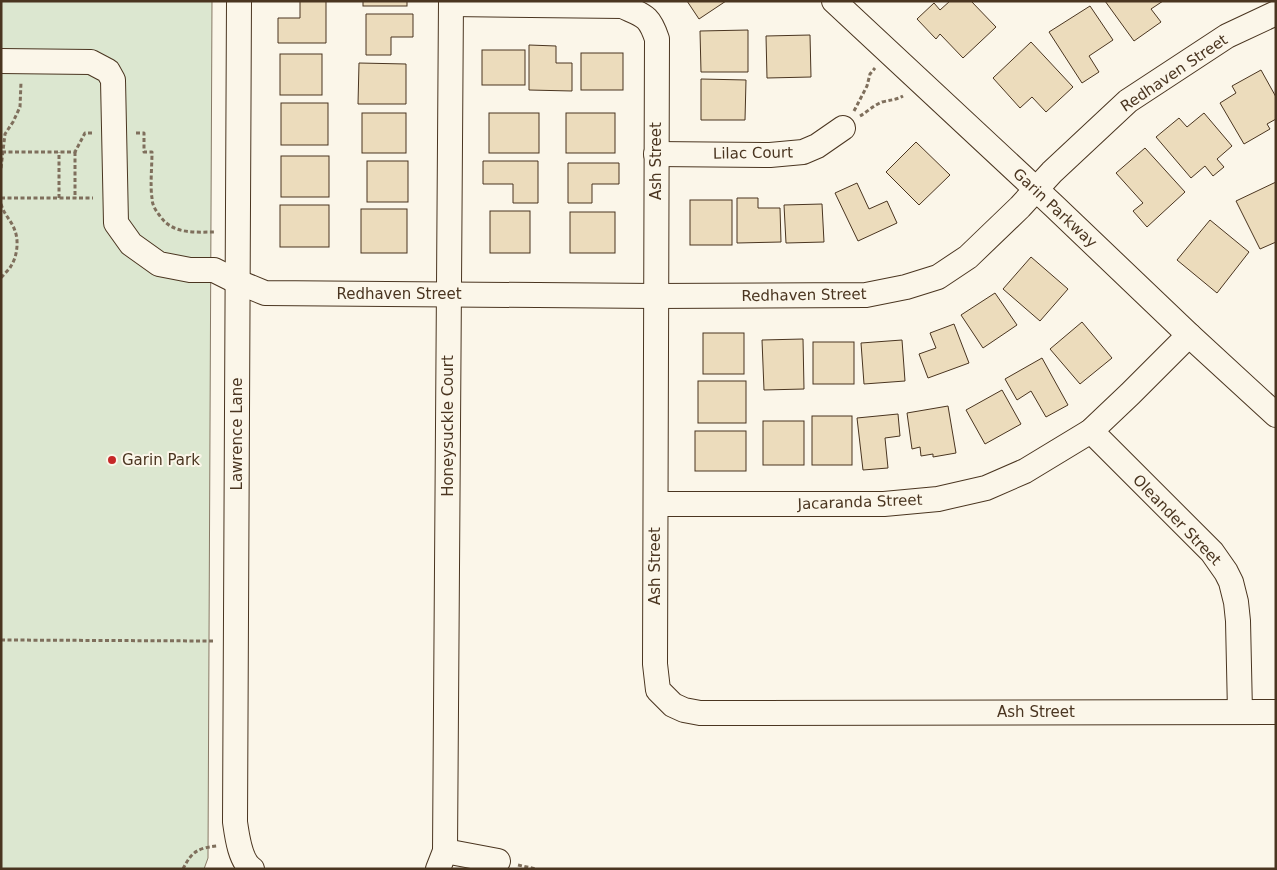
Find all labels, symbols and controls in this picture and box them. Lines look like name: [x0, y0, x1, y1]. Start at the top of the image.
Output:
street label: Redhaven Street: [1117, 30, 1231, 115]
street label: Ash Street: [647, 122, 665, 200]
street label: Lilac Court: [713, 143, 793, 163]
street label: Garin Parkway: [1009, 165, 1101, 252]
street label: Redhaven Street: [336, 285, 462, 303]
street label: Redhaven Street: [741, 285, 867, 305]
street label: Honeysuckle Court: [439, 355, 457, 497]
street label: Lawrence Lane: [228, 378, 246, 490]
place label: Garin Park: [122, 451, 200, 469]
marker: Garin Park: [106, 454, 118, 466]
street label: Oleander Street: [1129, 471, 1225, 569]
street label: Jacaranda Street: [796, 491, 923, 513]
street label: Ash Street: [646, 527, 664, 605]
street label: Ash Street: [997, 703, 1075, 721]

